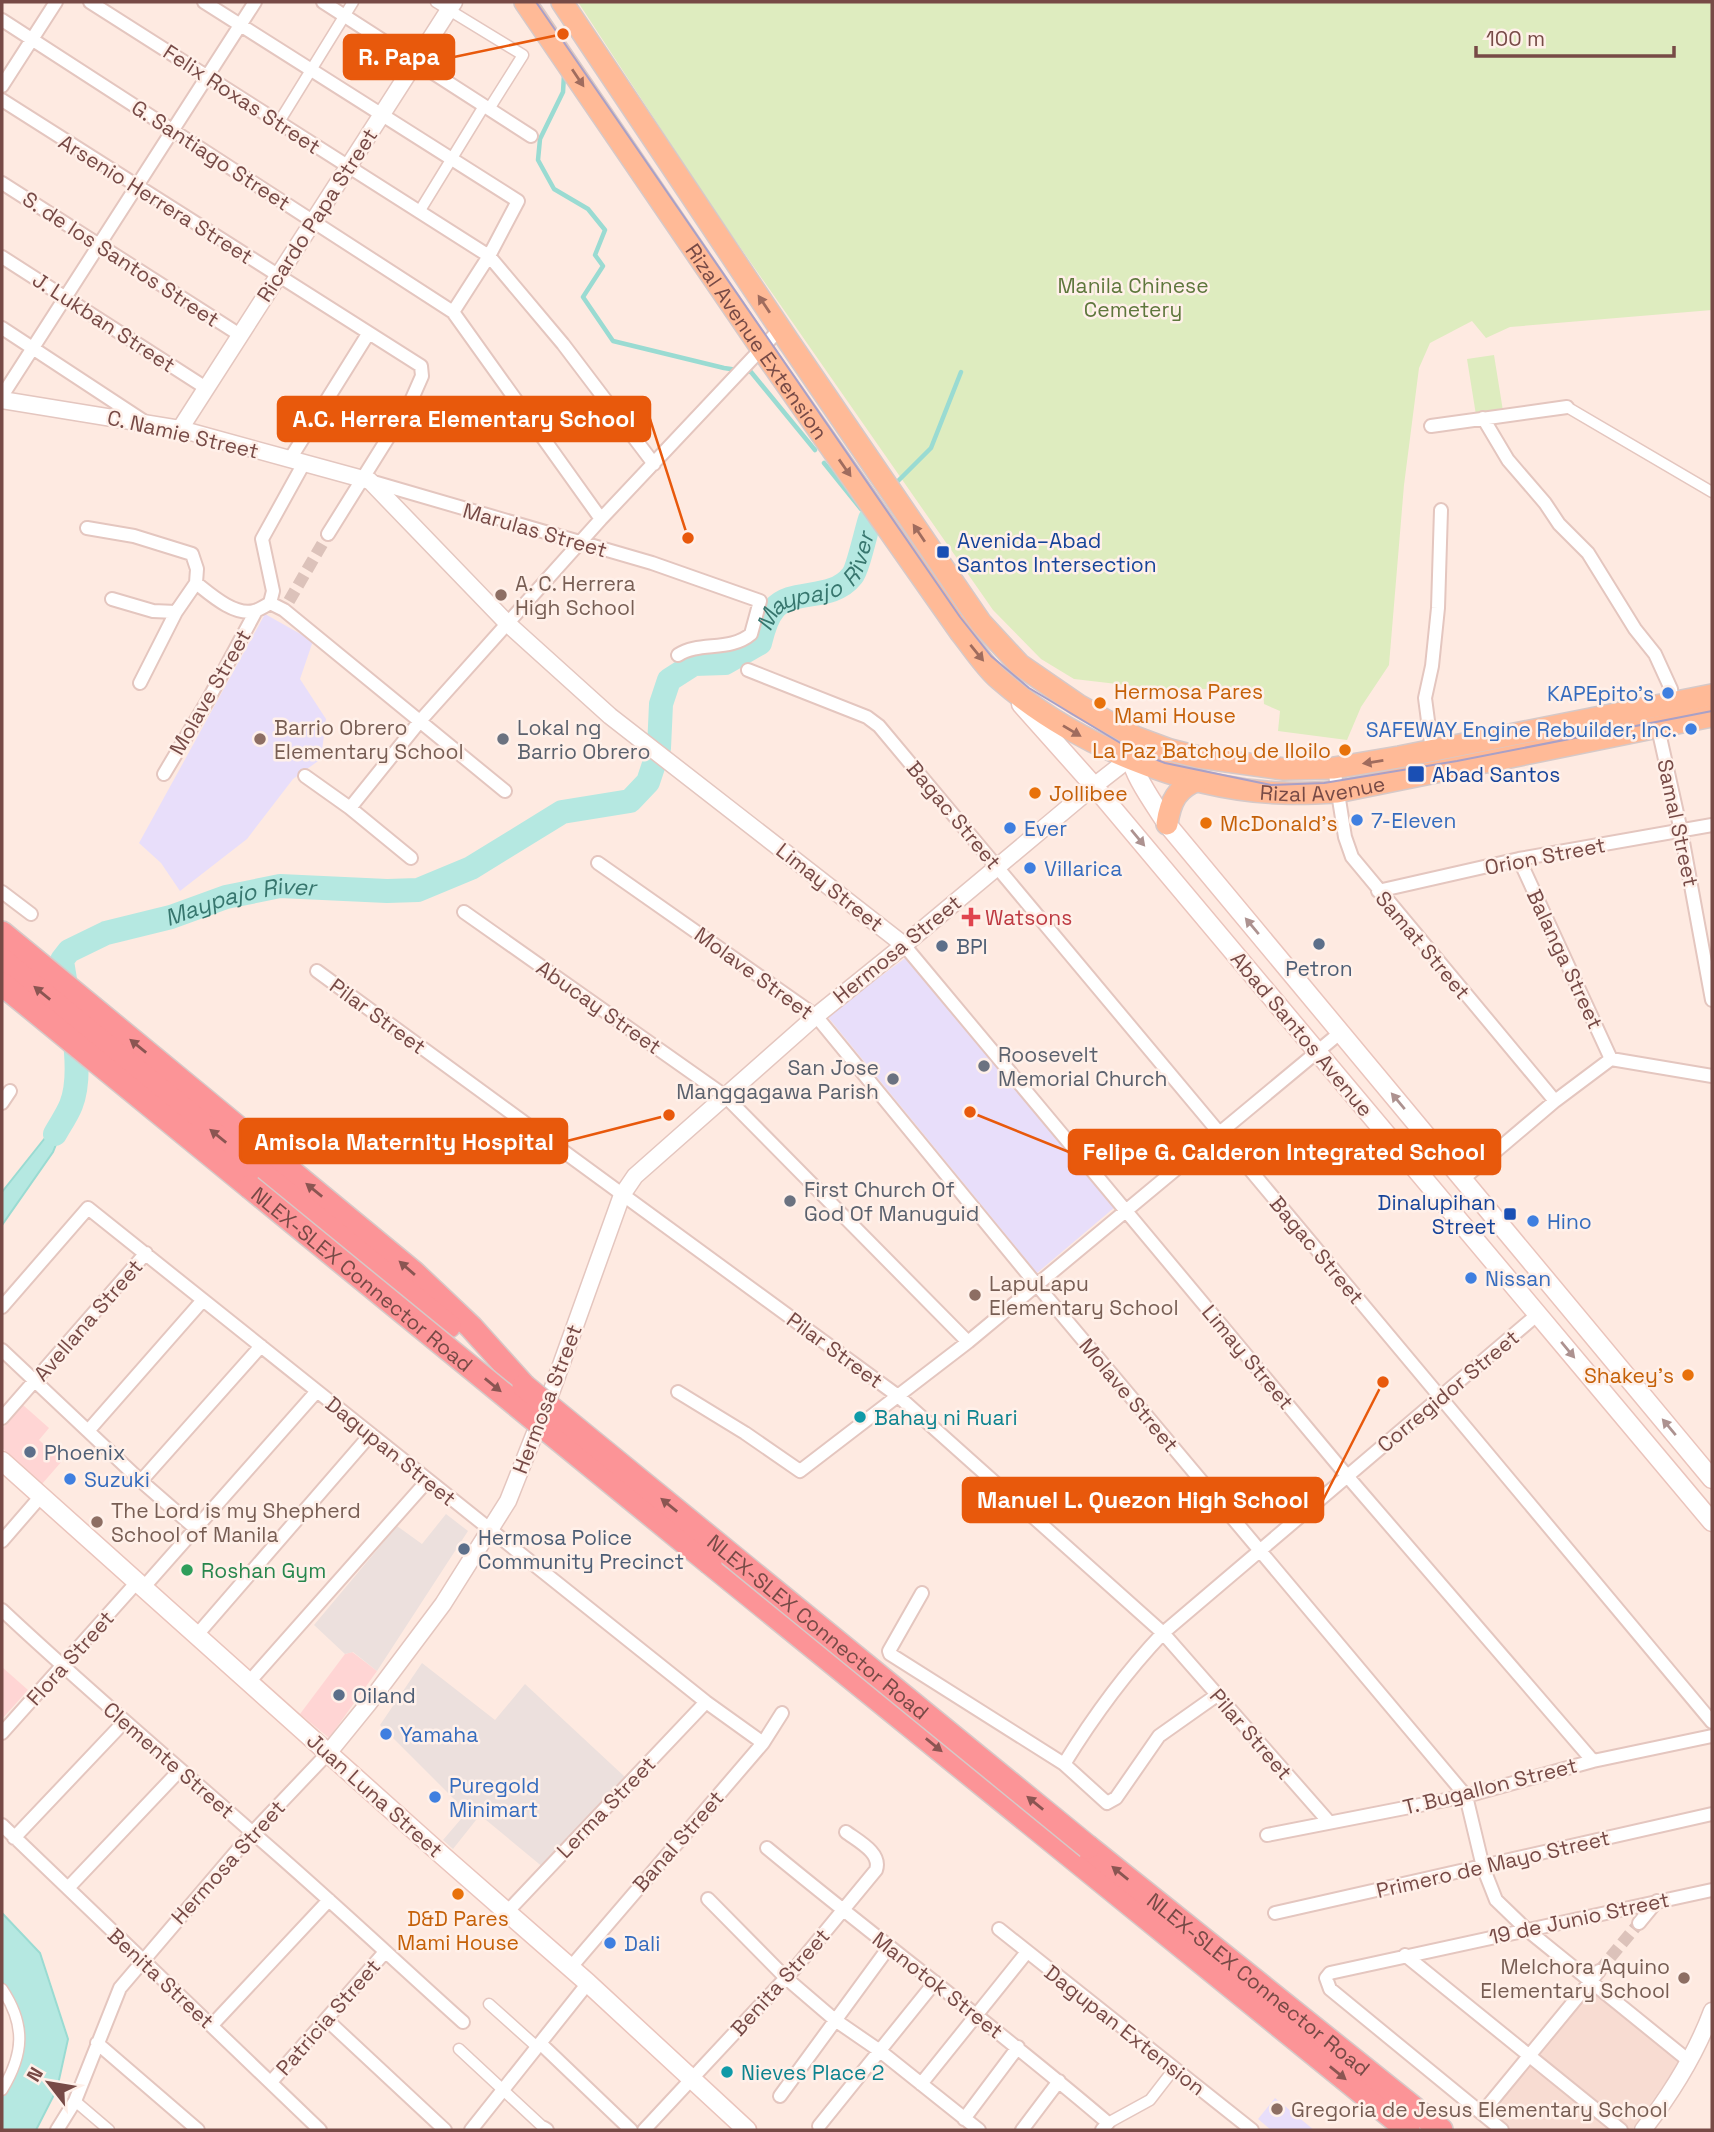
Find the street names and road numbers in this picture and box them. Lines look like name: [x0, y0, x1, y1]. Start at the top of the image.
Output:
street label: Felix Roxas Street: [158, 38, 326, 160]
street label: G. Santiago Street: [126, 94, 296, 216]
street label: Ricardo Papa Street: [251, 123, 383, 307]
street label: Arsenio Herrera Street: [54, 128, 258, 270]
street label: S. de los Santos Street: [18, 185, 224, 333]
street label: Rizal Avenue Extension: [680, 238, 834, 444]
street label: J. Lukban Street: [27, 266, 181, 378]
street label: C. Namie Street: [105, 403, 261, 465]
street label: Marulas Street: [460, 497, 610, 563]
street label: Molave Street: [163, 624, 257, 760]
street label: Bagac Street: [901, 755, 1007, 875]
street label: Samal Street: [1651, 757, 1705, 889]
street label: Rizal Avenue: [1259, 769, 1387, 807]
street label: Orion Street: [1482, 831, 1608, 881]
street label: Limay Street: [771, 837, 889, 937]
street label: Samat Street: [1370, 885, 1476, 1005]
street label: Balanga Street: [1521, 885, 1609, 1033]
street label: Hermosa Street: [827, 889, 967, 1009]
street label: Molave Street: [689, 921, 819, 1025]
street label: Abad Santos Avenue: [1225, 946, 1379, 1122]
street label: Abucay Street: [531, 954, 667, 1060]
street label: Pilar Street: [325, 972, 431, 1060]
street label: NLEX-SLEX Connector Road: [246, 1180, 479, 1377]
street label: Bagac Street: [1264, 1190, 1370, 1310]
street label: Avellana Street: [28, 1253, 148, 1387]
street label: Limay Street: [1196, 1299, 1300, 1415]
street label: Pilar Street: [782, 1306, 888, 1394]
street label: Hermosa Street: [506, 1321, 588, 1477]
street label: Corregidor Street: [1372, 1324, 1524, 1458]
street label: Molave Street: [1073, 1332, 1185, 1458]
street label: Dagupan Street: [320, 1390, 462, 1512]
street label: NLEX-SLEX Connector Road: [702, 1528, 934, 1725]
street label: Flora Street: [20, 1605, 120, 1711]
street label: Pilar Street: [1204, 1683, 1298, 1785]
street label: Clemente Street: [98, 1696, 240, 1824]
street label: Juan Luna Street: [301, 1727, 449, 1863]
street label: Lerma Street: [551, 1750, 661, 1864]
street label: T. Bugallon Street: [1400, 1751, 1580, 1821]
street label: Banal Street: [627, 1785, 729, 1897]
street label: Hermosa Street: [165, 1794, 291, 1930]
street label: Primero de Mayo Street: [1374, 1824, 1612, 1904]
street label: NLEX-SLEX Connector Road: [1142, 1886, 1376, 2082]
street label: 19 de Junio Street: [1486, 1886, 1672, 1950]
street label: Benita Street: [102, 1922, 220, 2034]
street label: Benita Street: [725, 1923, 835, 2041]
street label: Manotok Street: [867, 1925, 1009, 2045]
street label: Patricia Street: [270, 1953, 386, 2081]
street label: Dagupan Extension: [1039, 1959, 1211, 2101]

